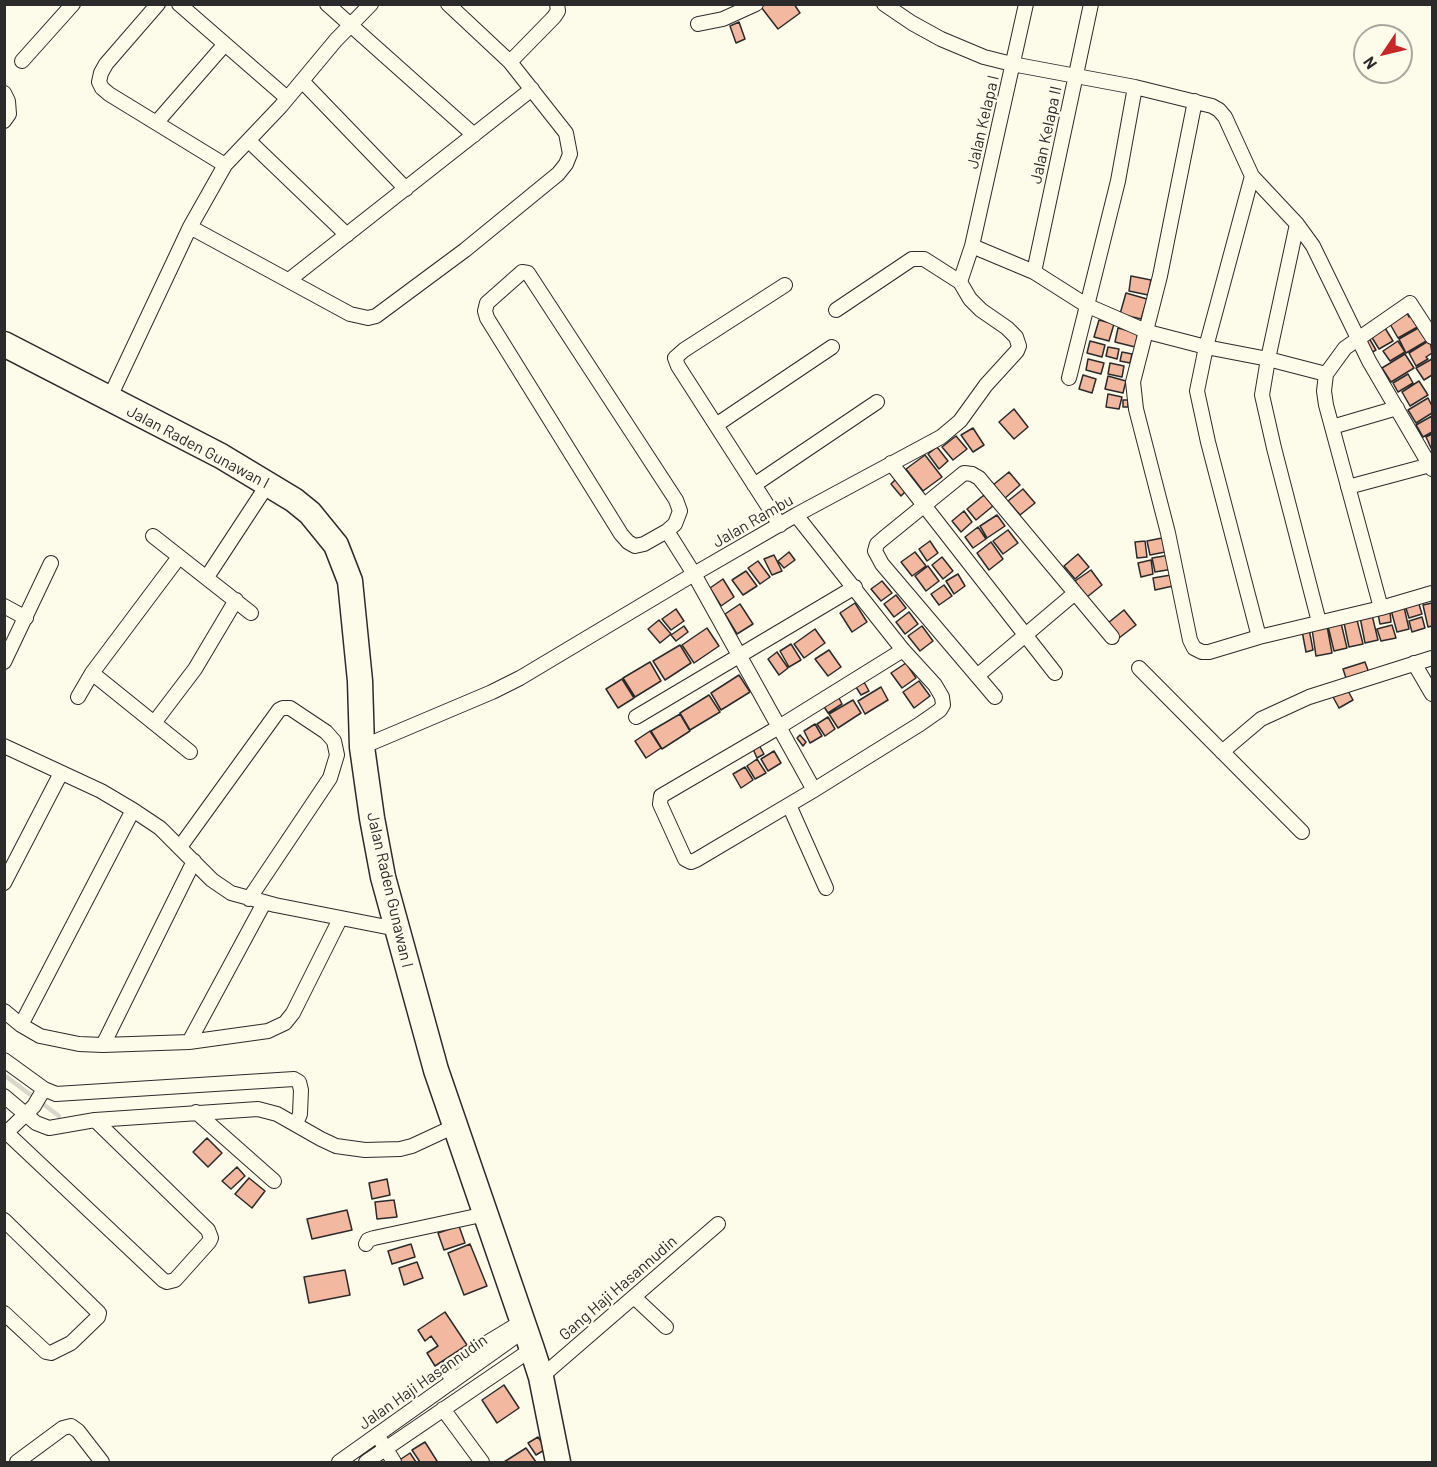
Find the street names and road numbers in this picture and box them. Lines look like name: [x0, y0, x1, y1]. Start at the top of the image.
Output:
street label: Jalan Kelapa I: [963, 73, 1003, 171]
street label: Jalan Kelapa II: [1026, 84, 1066, 186]
street label: Jalan Raden Gunawan I: [123, 401, 273, 493]
street label: Jalan Rambu: [709, 490, 797, 552]
street label: Jalan Raden Gunawan I: [363, 811, 417, 969]
street label: Gang Haji Hasannudin: [555, 1232, 681, 1344]
street label: Jalan Haji Hasannudin: [355, 1330, 491, 1434]

